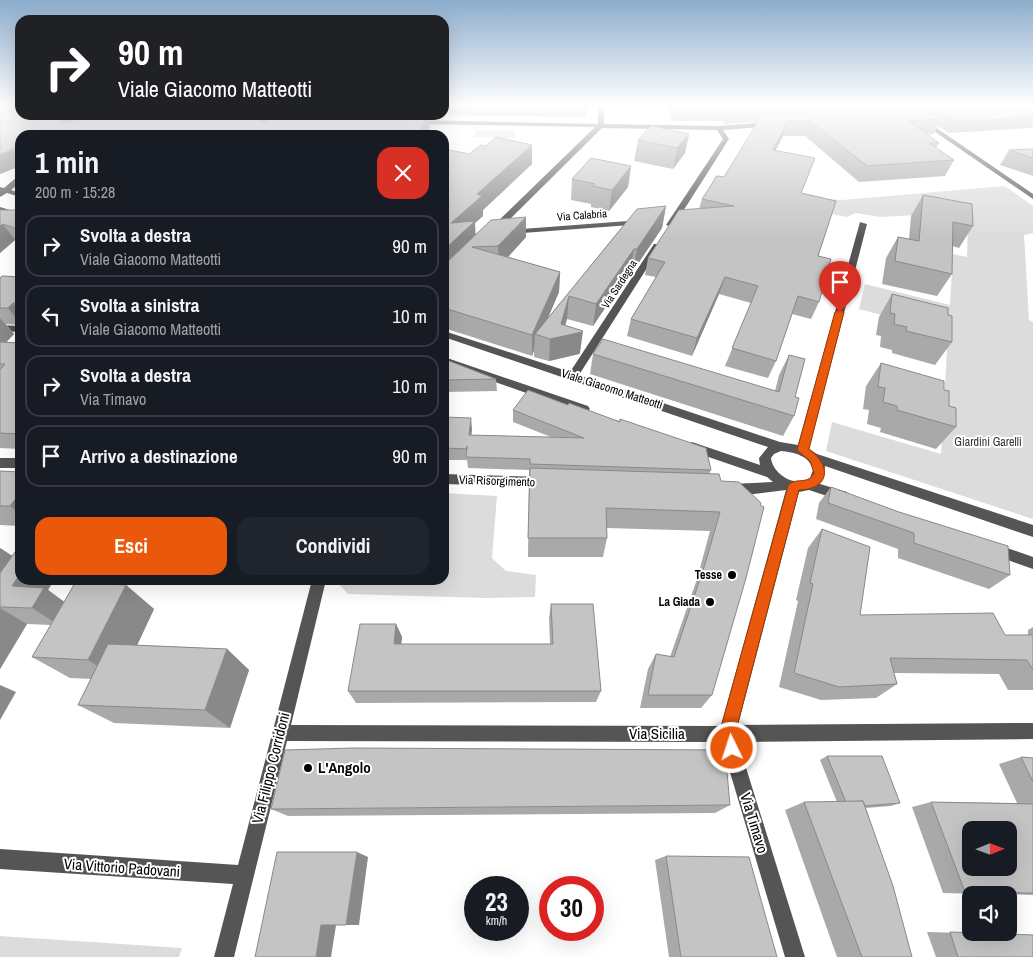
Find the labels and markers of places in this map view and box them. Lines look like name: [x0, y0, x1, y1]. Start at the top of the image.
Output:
pin: [819, 261, 861, 312]
place label: Tesse: [695, 567, 723, 583]
marker: Tesse: [726, 569, 738, 581]
place label: La Giada: [658, 594, 701, 610]
marker: La Giada: [704, 596, 716, 608]
place label: L'Angolo: [318, 757, 371, 778]
marker: L'Angolo: [302, 762, 314, 774]

